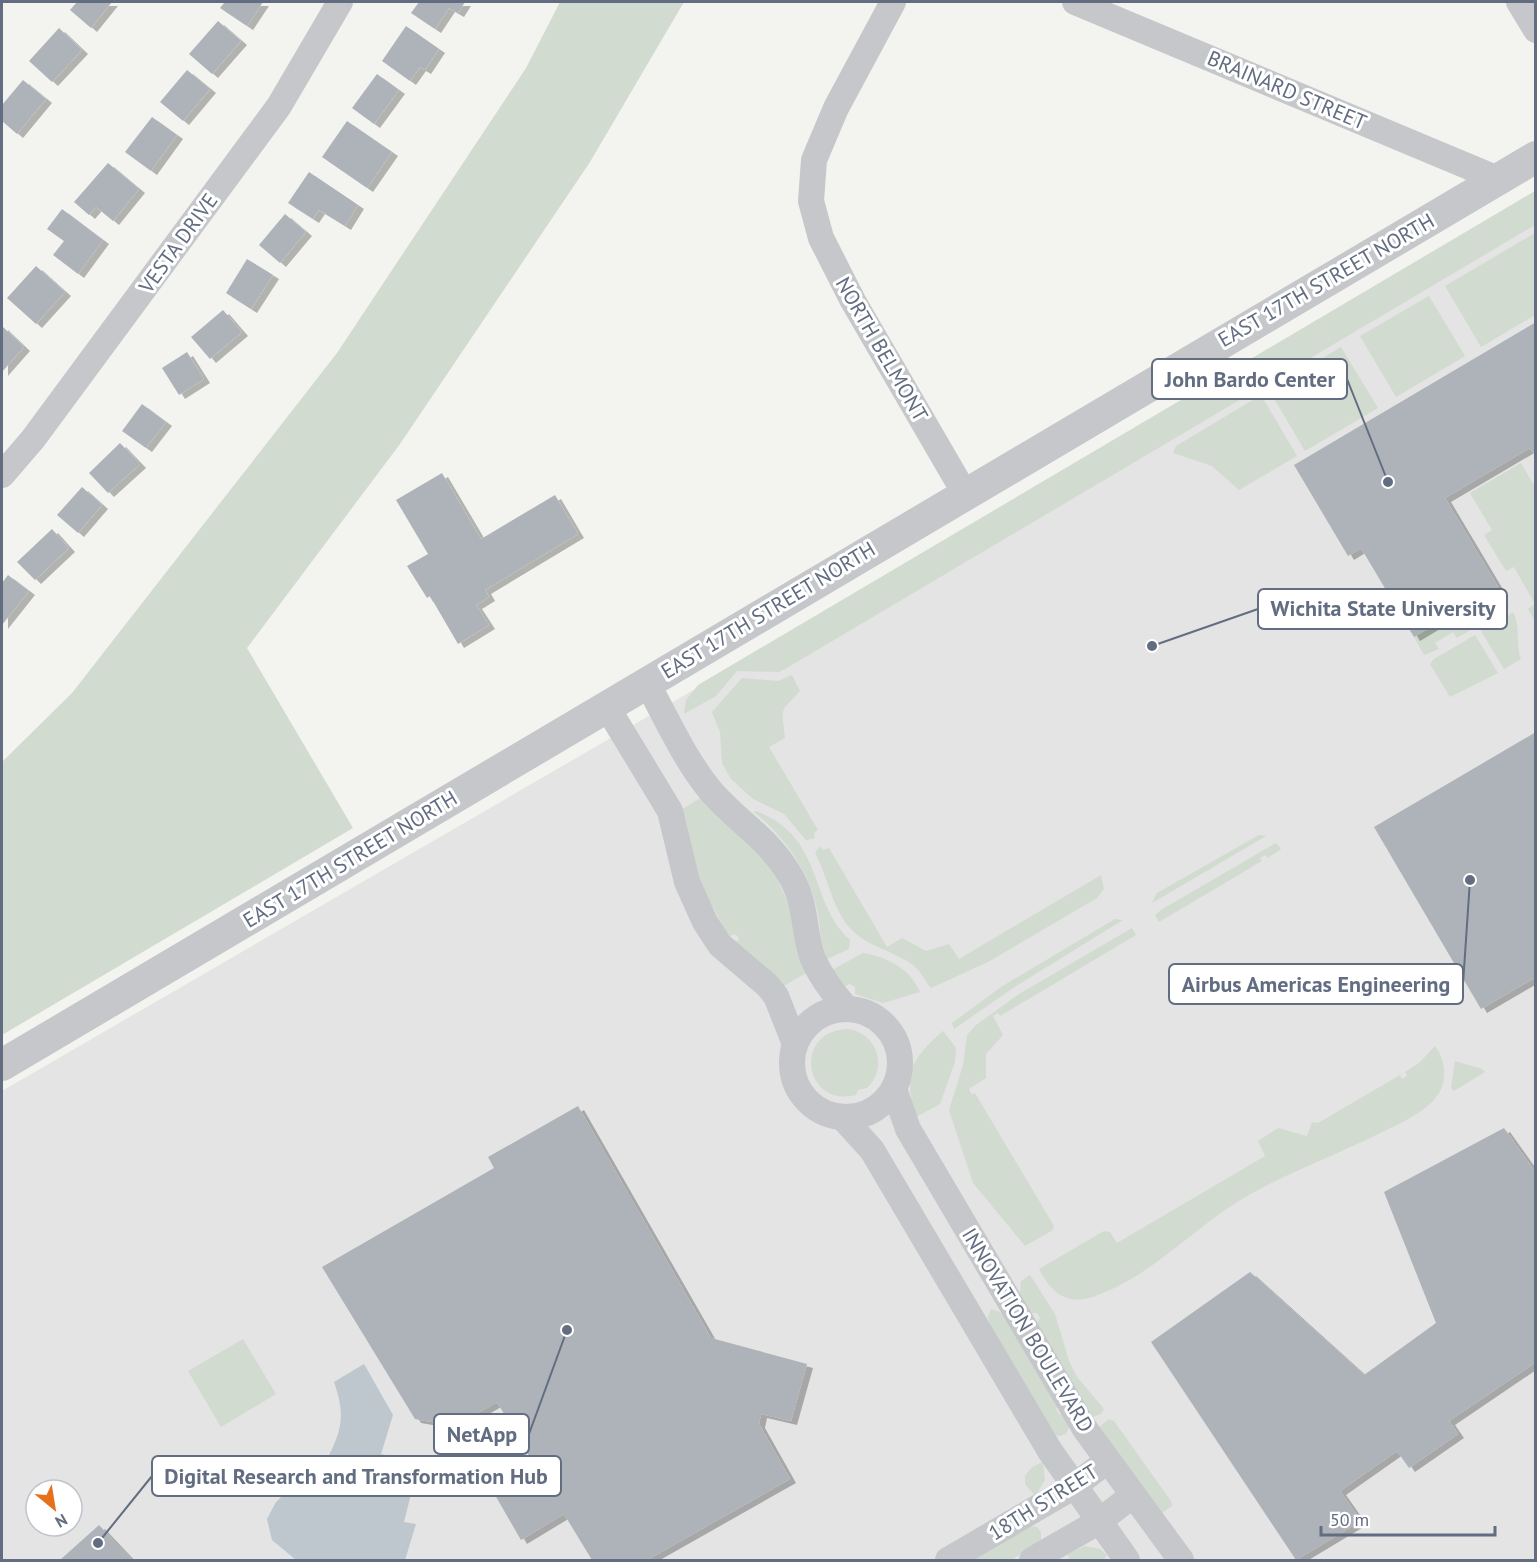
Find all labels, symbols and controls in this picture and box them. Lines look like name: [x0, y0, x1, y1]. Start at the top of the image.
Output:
street label: BRAINARD STREET: [1203, 44, 1371, 136]
street label: VESTA DRIVE: [132, 188, 223, 299]
street label: EAST 17TH STREET NORTH: [1213, 207, 1439, 353]
street label: NORTH BELMONT: [830, 272, 934, 426]
callout: John Bardo Center: [1152, 359, 1347, 399]
text: John Bardo Center: [1164, 365, 1335, 393]
street label: EAST 17TH STREET NORTH: [656, 535, 880, 685]
callout: Wichita State University: [1258, 589, 1507, 629]
text: Wichita State University: [1271, 594, 1496, 622]
street label: EAST 17TH STREET NORTH: [238, 784, 462, 934]
callout: Airbus Americas Engineering: [1169, 964, 1463, 1004]
text: Airbus Americas Engineering: [1182, 970, 1450, 998]
street label: INNOVATION BOULEVARD: [956, 1223, 1100, 1437]
callout: NetApp: [434, 1414, 529, 1454]
text: NetApp: [447, 1420, 517, 1448]
callout: Digital Research and Transformation Hub: [152, 1456, 561, 1496]
street label: 18TH STREET: [983, 1458, 1103, 1546]
text: Digital Research and Transformation Hub: [164, 1462, 548, 1490]
north arrow: [24, 1478, 84, 1538]
scale bar: [1321, 1499, 1495, 1537]
text: 50 m: [1330, 1508, 1369, 1531]
text: N: [52, 1510, 71, 1532]

